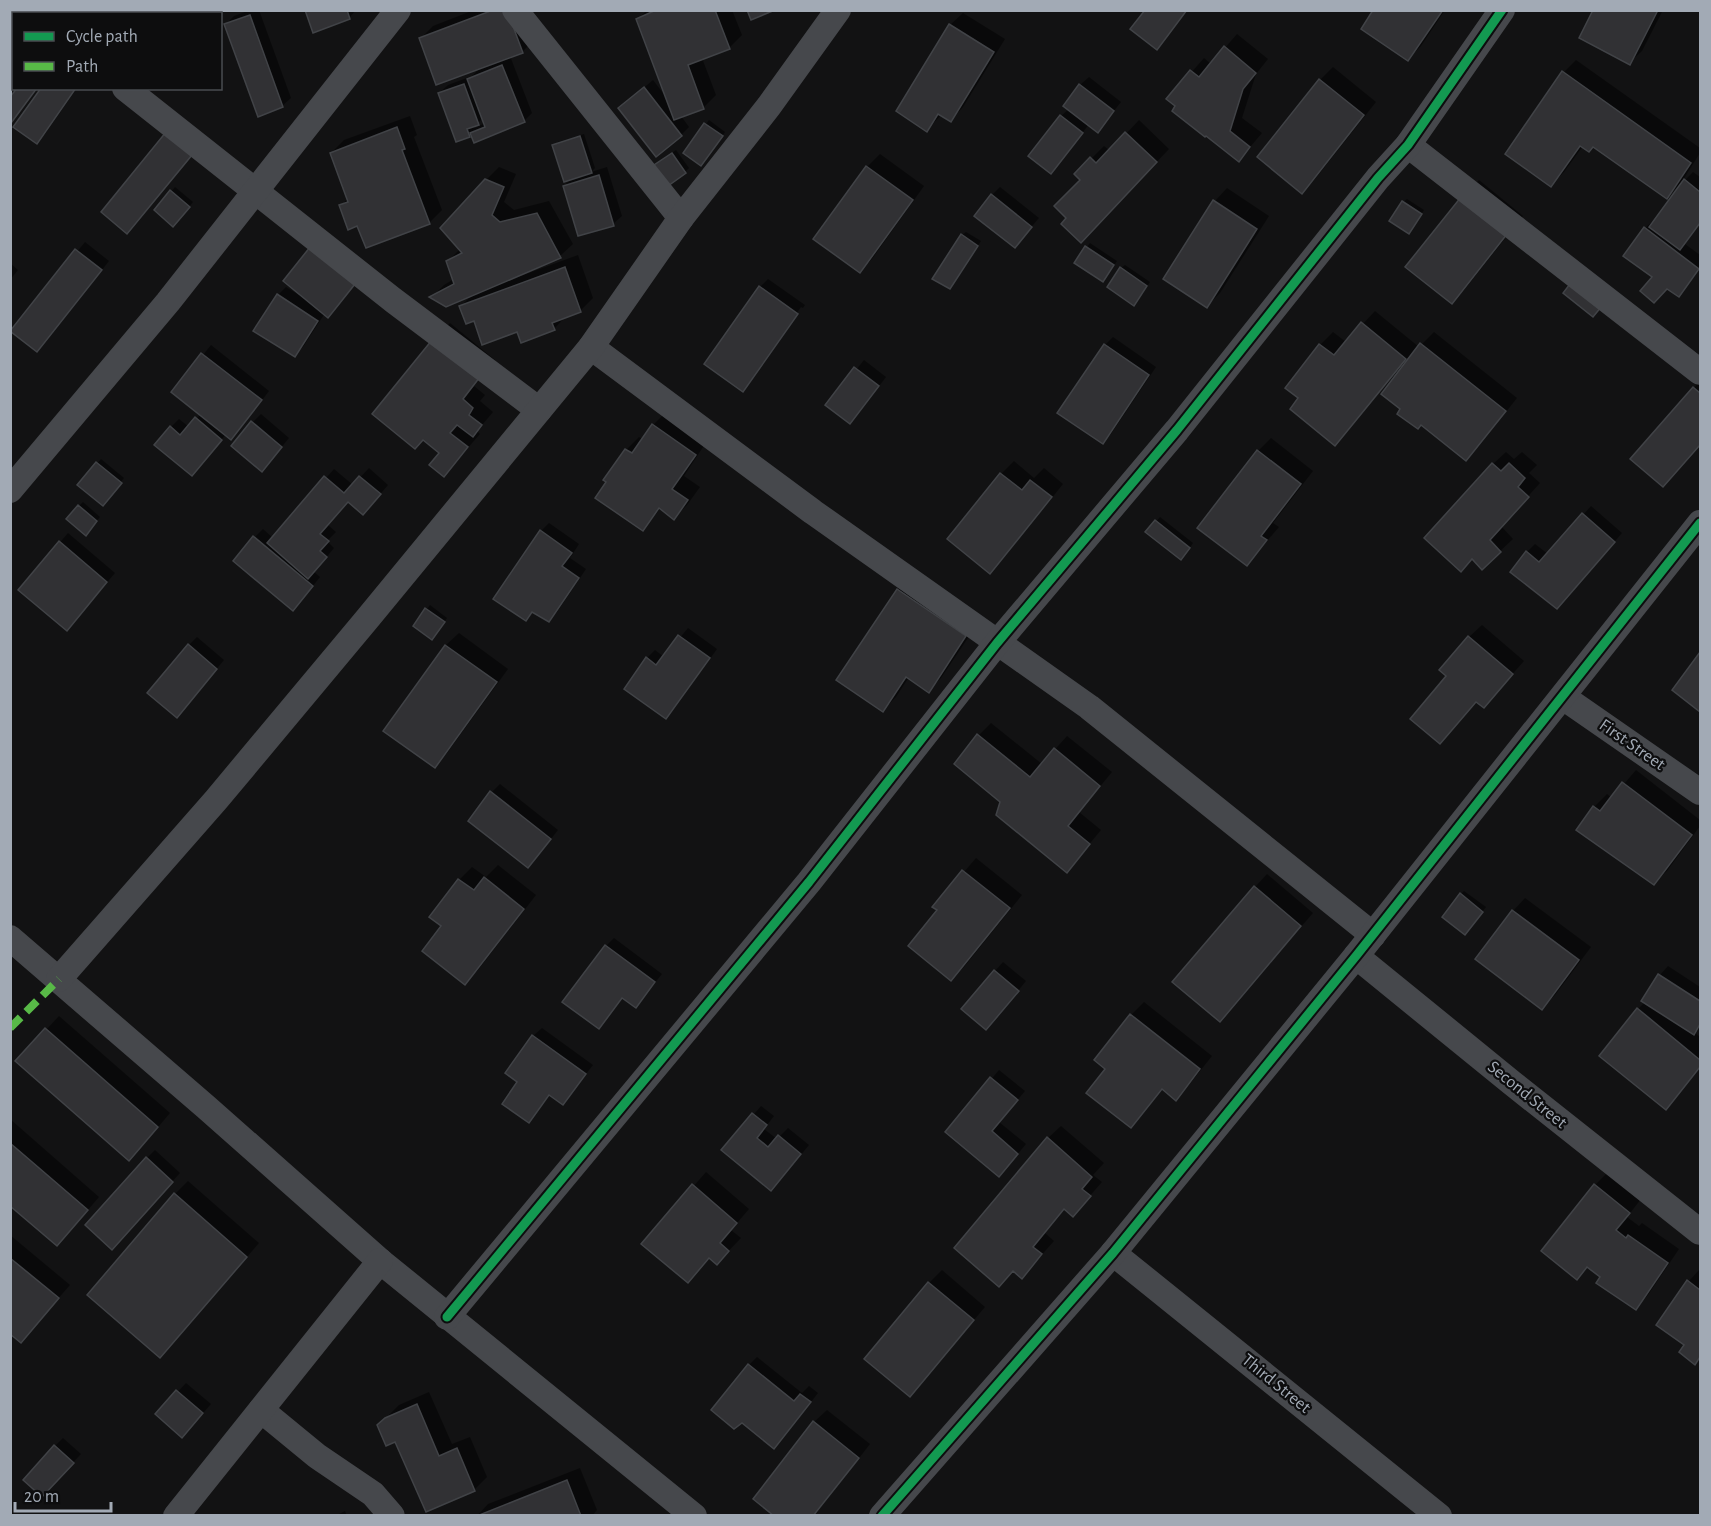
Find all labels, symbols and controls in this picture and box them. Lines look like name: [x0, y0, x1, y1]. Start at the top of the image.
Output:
legend: [12, 12, 222, 90]
text: Cycle path: [66, 28, 138, 46]
text: Path: [66, 58, 98, 76]
street label: First Street: [1596, 716, 1668, 774]
street label: Second Street: [1484, 1058, 1570, 1132]
street label: Third Street: [1238, 1351, 1314, 1417]
scale bar: [15, 1475, 111, 1513]
text: 20 m: [24, 1488, 59, 1506]

